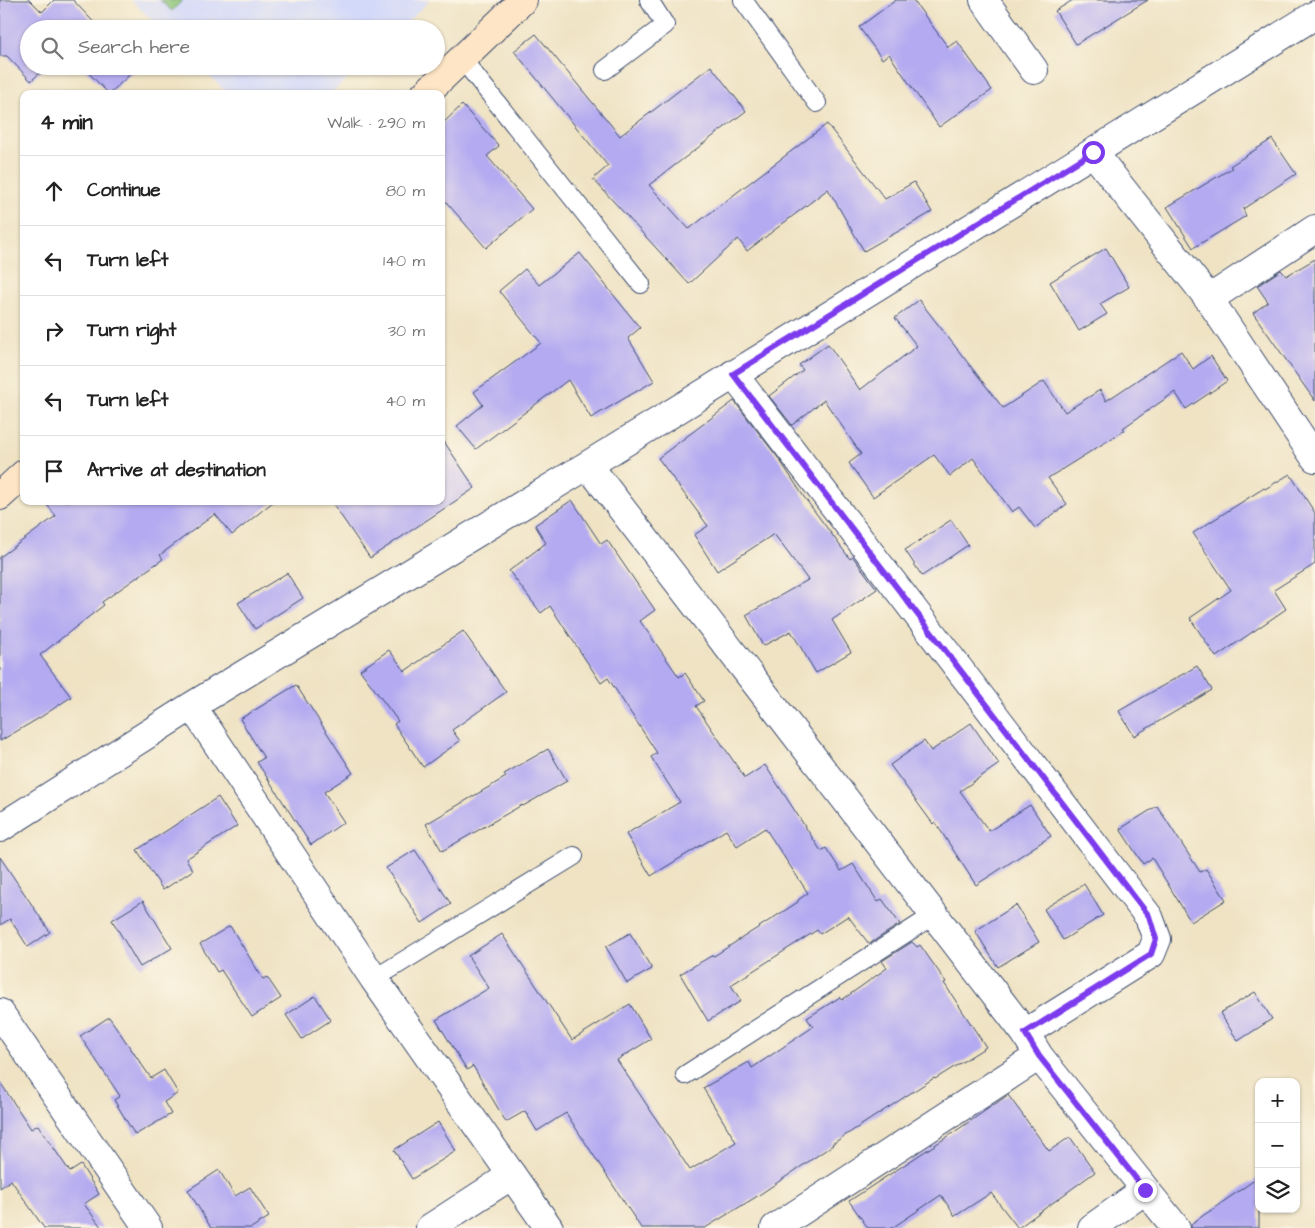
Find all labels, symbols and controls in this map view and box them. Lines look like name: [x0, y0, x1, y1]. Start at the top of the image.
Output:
search box: [20, 20, 445, 75]
icon: search: [38, 34, 66, 62]
text: Search here: [78, 34, 190, 61]
text: 4 min: [40, 108, 93, 137]
text: Walk · 290 m: [327, 112, 425, 134]
route start: [1082, 141, 1105, 164]
icon: ahead: [40, 177, 68, 205]
text: Continue: [87, 177, 161, 204]
text: 80 m: [386, 180, 425, 202]
icon: left: [40, 247, 68, 275]
text: Turn left: [87, 247, 168, 274]
text: 140 m: [383, 250, 425, 272]
icon: right: [40, 317, 68, 345]
text: Turn right: [87, 317, 176, 344]
text: 30 m: [388, 320, 425, 342]
icon: left: [40, 387, 68, 415]
text: Turn left: [87, 387, 168, 414]
text: 40 m: [385, 390, 425, 412]
icon: arrive: [40, 457, 68, 485]
text: Arrive at destination: [87, 457, 266, 484]
map controls: [1255, 1078, 1300, 1213]
button: +: [1255, 1078, 1300, 1123]
button: −: [1255, 1123, 1300, 1168]
button: layers: [1255, 1168, 1300, 1213]
route end: [1134, 1179, 1157, 1202]

